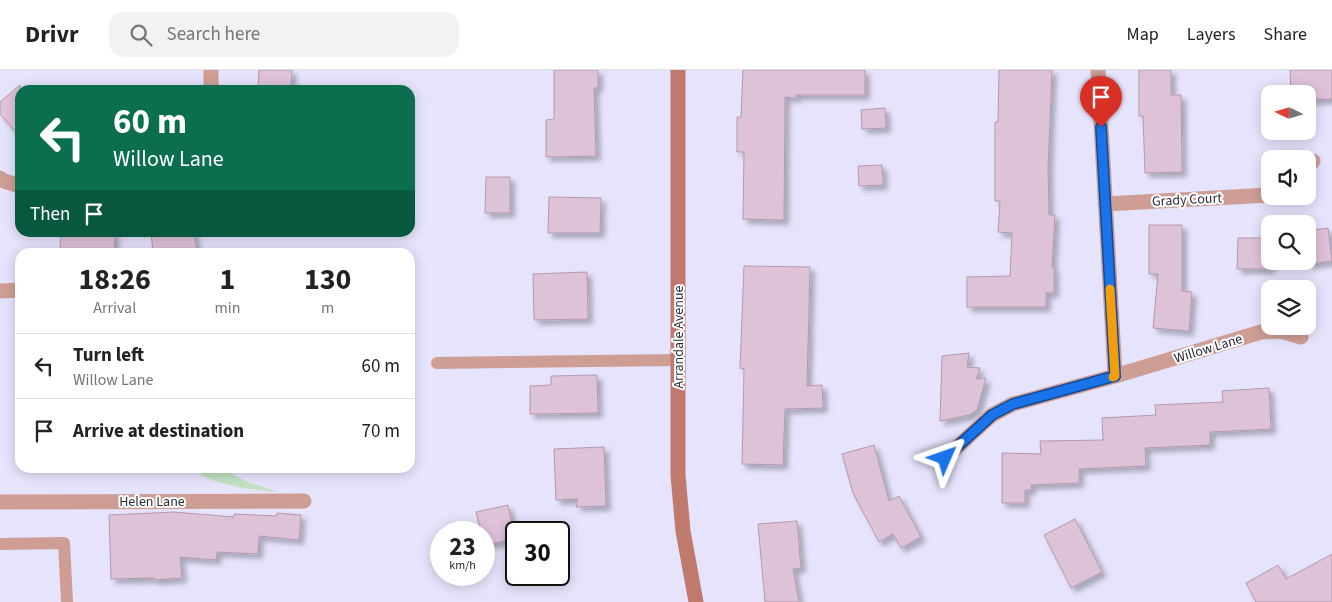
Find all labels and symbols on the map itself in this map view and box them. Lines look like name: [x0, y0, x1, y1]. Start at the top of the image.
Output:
pin: [1080, 76, 1122, 127]
north arrow: [1261, 85, 1316, 140]
street label: Grady Court: [1152, 188, 1223, 212]
street label: Arrandale Avenue: [669, 285, 689, 389]
street label: Willow Lane: [1172, 329, 1245, 369]
position arrow: [918, 431, 970, 483]
street label: Helen Lane: [119, 492, 185, 512]
speed limit sign: 30: [505, 521, 570, 586]

